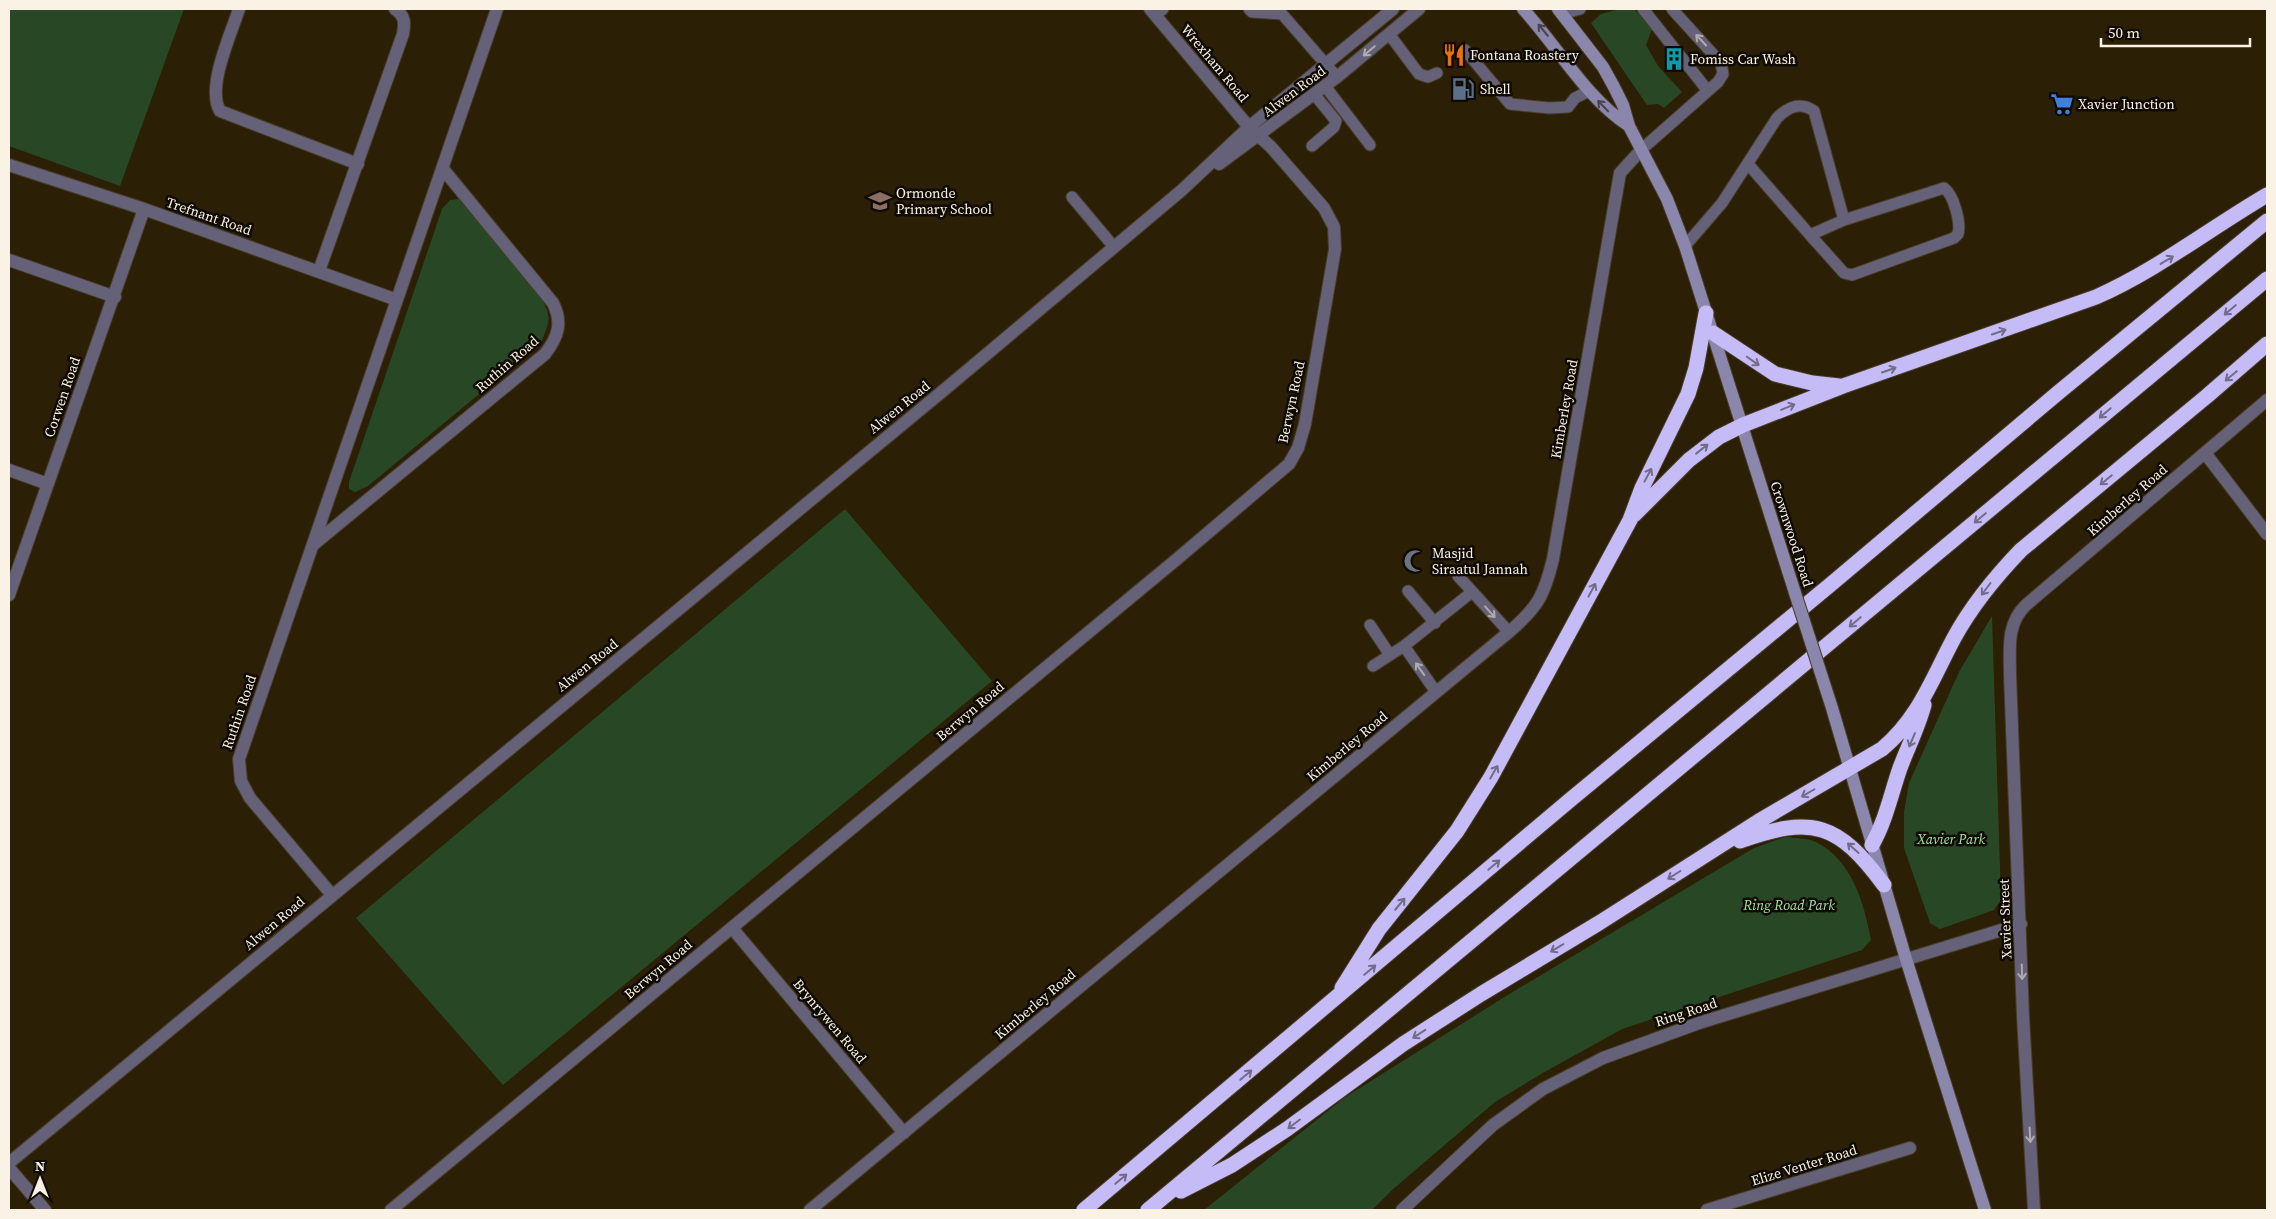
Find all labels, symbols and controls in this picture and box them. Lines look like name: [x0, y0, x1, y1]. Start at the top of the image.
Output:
scale bar: [2101, 15, 2250, 47]
street label: Wrexham Road: [1176, 20, 1254, 106]
text: 50 m: [2108, 22, 2140, 43]
one-way arrow: [1537, 24, 1548, 37]
one-way arrow: [1695, 33, 1707, 46]
restaurant icon: Fontana Roastery: [1441, 42, 1467, 68]
place label: Fontana Roastery: [1470, 45, 1580, 65]
one-way arrow: [1362, 46, 1375, 57]
building icon: Fomiss Car Wash: [1661, 46, 1687, 72]
place label: Fomiss Car Wash: [1690, 49, 1796, 69]
street label: Alwen Road: [1258, 61, 1330, 121]
fuel station icon: Shell: [1450, 76, 1476, 102]
place label: Shell: [1480, 79, 1511, 99]
supermarket icon: Xavier Junction: [2049, 91, 2075, 117]
place label: Xavier Junction: [2078, 94, 2175, 114]
one-way arrow: [1597, 99, 1609, 112]
place label: Ormonde Primary School: [896, 183, 992, 219]
school or university icon: Ormonde Primary School: [867, 188, 893, 214]
street label: Trefnant Road: [164, 192, 255, 240]
one-way arrow: [2160, 255, 2174, 265]
one-way arrow: [2223, 304, 2236, 315]
one-way arrow: [1990, 327, 2006, 337]
street label: Ruthin Road: [471, 331, 543, 397]
street label: Corwen Road: [39, 354, 85, 440]
one-way arrow: [1746, 355, 1760, 366]
street label: Kimberley Road: [1545, 358, 1583, 460]
street label: Berwyn Road: [1273, 359, 1309, 445]
one-way arrow: [1881, 365, 1896, 374]
one-way arrow: [2224, 370, 2237, 382]
street label: Alwen Road: [864, 376, 934, 438]
one-way arrow: [1780, 402, 1795, 411]
one-way arrow: [2098, 408, 2111, 419]
one-way arrow: [1696, 444, 1709, 455]
street label: Kimberley Road: [2083, 459, 2172, 540]
one-way arrow: [1644, 468, 1653, 483]
one-way arrow: [2099, 474, 2112, 485]
street label: Crownwood Road: [1766, 479, 1818, 589]
one-way arrow: [1974, 512, 1987, 523]
place label: Masjid Siraatul Jannah: [1432, 543, 1528, 579]
mosque icon: Masjid Siraatul Jannah: [1402, 548, 1428, 574]
one-way arrow: [1980, 582, 1991, 595]
one-way arrow: [1587, 583, 1597, 598]
one-way arrow: [1485, 605, 1496, 618]
one-way arrow: [1849, 616, 1862, 627]
street label: Alwen Road: [552, 634, 622, 696]
one-way arrow: [1415, 662, 1425, 676]
street label: Ruthin Road: [217, 672, 261, 752]
street label: Berwyn Road: [932, 676, 1008, 745]
street label: Kimberley Road: [1302, 706, 1392, 786]
one-way arrow: [1906, 732, 1916, 747]
one-way arrow: [1489, 764, 1499, 779]
one-way arrow: [1801, 788, 1816, 798]
park label: Xavier Park: [1916, 829, 1986, 849]
one-way arrow: [1846, 842, 1859, 854]
one-way arrow: [1487, 859, 1500, 870]
one-way arrow: [1667, 870, 1681, 881]
street label: Xavier Street: [1994, 878, 2016, 959]
street label: Alwen Road: [239, 891, 309, 955]
park label: Ring Road Park: [1742, 895, 1835, 915]
one-way arrow: [1395, 898, 1406, 911]
street label: Berwyn Road: [620, 934, 696, 1003]
one-way arrow: [1550, 943, 1564, 953]
street label: Kimberley Road: [990, 964, 1080, 1044]
one-way arrow: [2017, 964, 2027, 980]
one-way arrow: [1363, 965, 1376, 976]
street label: Brynrywen Road: [789, 974, 871, 1068]
street label: Ring Road: [1652, 993, 1720, 1031]
one-way arrow: [1412, 1029, 1426, 1039]
one-way arrow: [1239, 1069, 1252, 1080]
one-way arrow: [1288, 1118, 1301, 1129]
one-way arrow: [2025, 1126, 2034, 1142]
street label: Elize Venter Road: [1749, 1139, 1859, 1191]
north arrow: [15, 1154, 65, 1204]
text: N: [35, 1156, 45, 1176]
one-way arrow: [1114, 1174, 1127, 1185]

